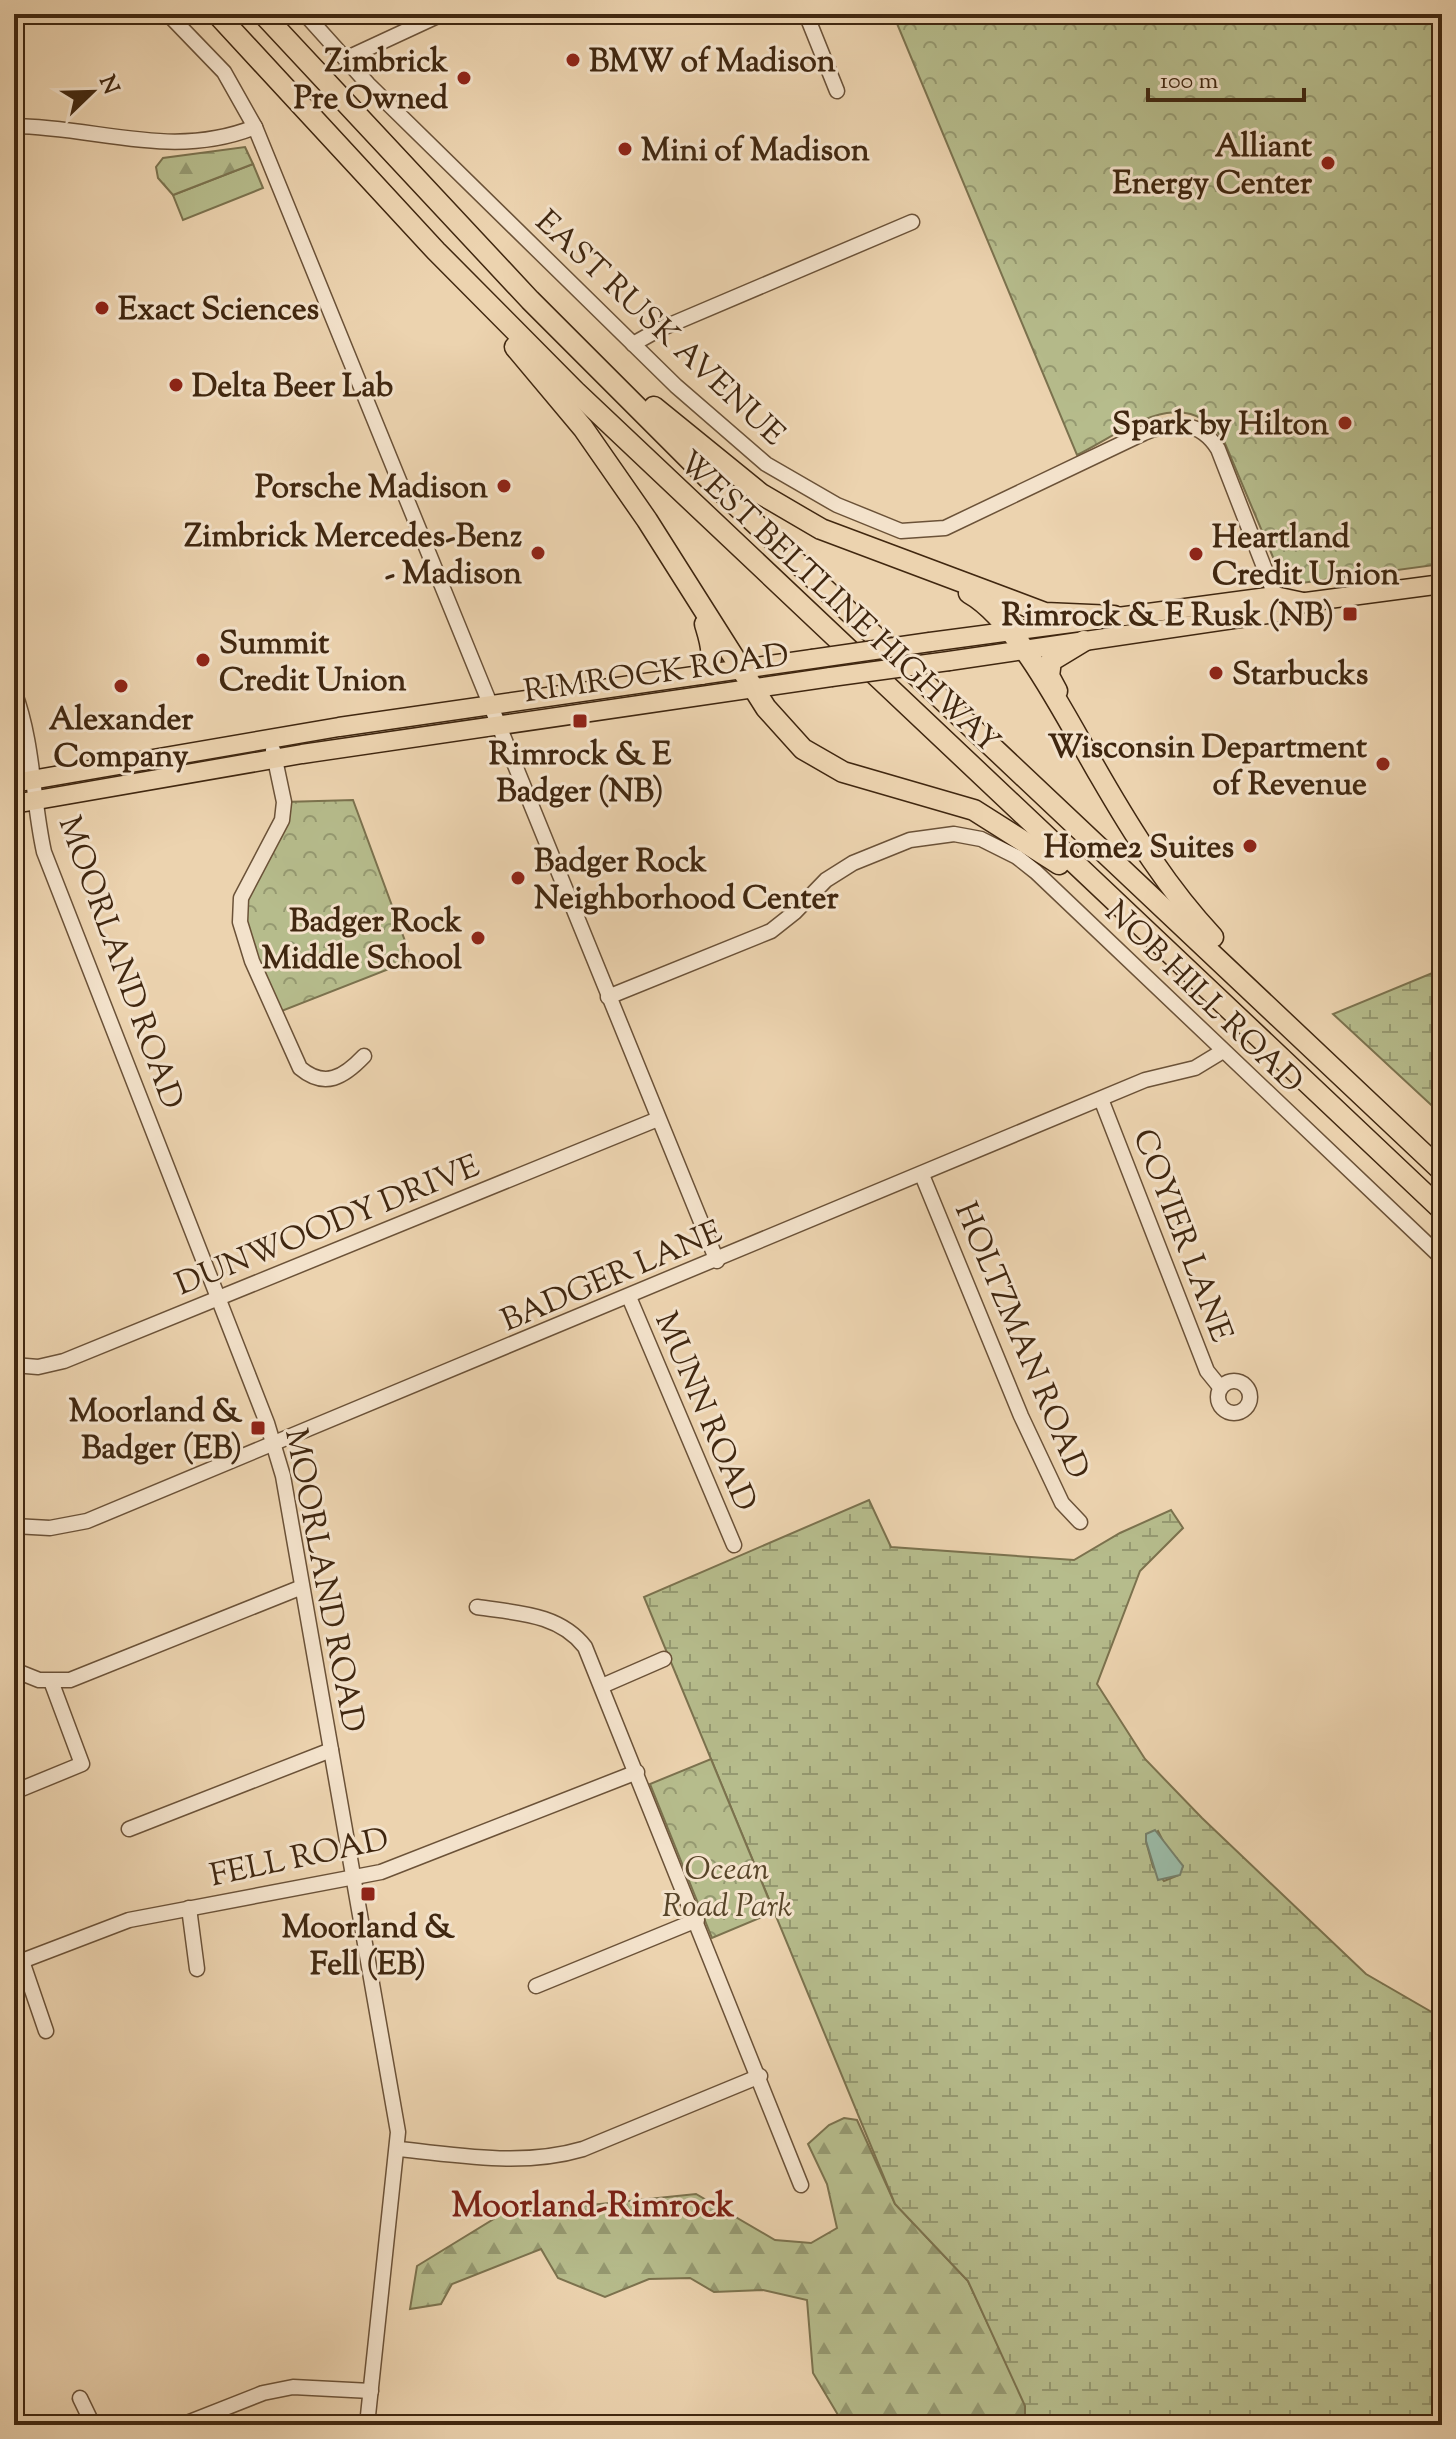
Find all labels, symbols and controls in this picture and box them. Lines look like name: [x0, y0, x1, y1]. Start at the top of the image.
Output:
place label: Zimbrick Pre Owned: [294, 40, 449, 123]
place label: BMW of Madison: [589, 40, 836, 86]
marker: BMW of Madison: [564, 51, 582, 69]
north arrow: [52, 52, 132, 132]
scale bar: [1148, 52, 1304, 102]
text: 100 m: [1160, 65, 1218, 99]
marker: Zimbrick Pre Owned: [455, 69, 473, 87]
text: N: [89, 71, 126, 100]
place label: Alliant Energy Center: [1113, 125, 1313, 208]
place label: Mini of Madison: [641, 129, 870, 175]
marker: Mini of Madison: [616, 140, 634, 158]
marker: Alliant Energy Center: [1319, 154, 1337, 172]
street label: EAST RUSK AVENUE: [524, 201, 794, 458]
place label: Exact Sciences: [118, 288, 319, 334]
marker: Exact Sciences: [93, 299, 111, 317]
place label: Delta Beer Lab: [192, 365, 393, 411]
marker: Delta Beer Lab: [167, 376, 185, 394]
place label: Spark by Hilton: [1112, 403, 1329, 449]
marker: Spark by Hilton: [1336, 414, 1354, 432]
street label: WEST BELTLINE HIGHWAY: [667, 441, 1009, 765]
place label: Porsche Madison: [255, 466, 488, 512]
marker: Porsche Madison: [495, 477, 513, 495]
place label: Zimbrick Mercedes-Benz - Madison: [184, 515, 522, 598]
place label: Heartland Credit Union: [1212, 516, 1399, 599]
marker: Zimbrick Mercedes-Benz - Madison: [529, 544, 547, 562]
marker: Heartland Credit Union: [1187, 545, 1205, 563]
place label: Rimrock & E Rusk (NB): [1002, 594, 1334, 640]
marker: Rimrock & E Rusk (NB): [1341, 605, 1359, 623]
place label: Summit Credit Union: [219, 622, 406, 705]
street label: RIMROCK ROAD: [521, 634, 792, 716]
marker: Summit Credit Union: [194, 651, 212, 669]
place label: Starbucks: [1232, 653, 1368, 699]
marker: Starbucks: [1207, 664, 1225, 682]
marker: Alexander Company: [112, 677, 130, 695]
place label: Alexander Company: [49, 698, 194, 781]
marker: Rimrock & E Badger (NB): [571, 712, 589, 730]
place label: Wisconsin Department of Revenue: [1048, 726, 1367, 809]
place label: Rimrock & E Badger (NB): [489, 733, 672, 816]
marker: Wisconsin Department of Revenue: [1374, 755, 1392, 773]
street label: MOORLAND ROAD: [45, 810, 194, 1116]
place label: Home2 Suites: [1044, 826, 1234, 872]
marker: Home2 Suites: [1241, 837, 1259, 855]
place label: Badger Rock Neighborhood Center: [534, 840, 839, 923]
marker: Badger Rock Neighborhood Center: [509, 869, 527, 887]
street label: NOB HILL ROAD: [1093, 891, 1312, 1105]
place label: Badger Rock Middle School: [262, 900, 463, 983]
marker: Badger Rock Middle School: [469, 929, 487, 947]
street label: COYIER LANE: [1119, 1123, 1243, 1349]
street label: DUNWOODY DRIVE: [169, 1145, 487, 1309]
street label: HOLTZMAN ROAD: [941, 1196, 1099, 1487]
street label: BADGER LANE: [495, 1210, 730, 1345]
street label: MUNN ROAD: [642, 1305, 767, 1519]
place label: Moorland & Badger (EB): [69, 1390, 243, 1473]
marker: Moorland & Badger (EB): [249, 1419, 267, 1437]
street label: MOORLAND ROAD: [271, 1425, 375, 1736]
street label: FELL ROAD: [206, 1818, 393, 1900]
park label: Ocean Road Park: [662, 1848, 792, 1931]
marker: Moorland & Fell (EB): [359, 1885, 377, 1903]
place label: Moorland & Fell (EB): [281, 1906, 455, 1989]
district label: Moorland-Rimrock: [452, 2183, 735, 2232]

